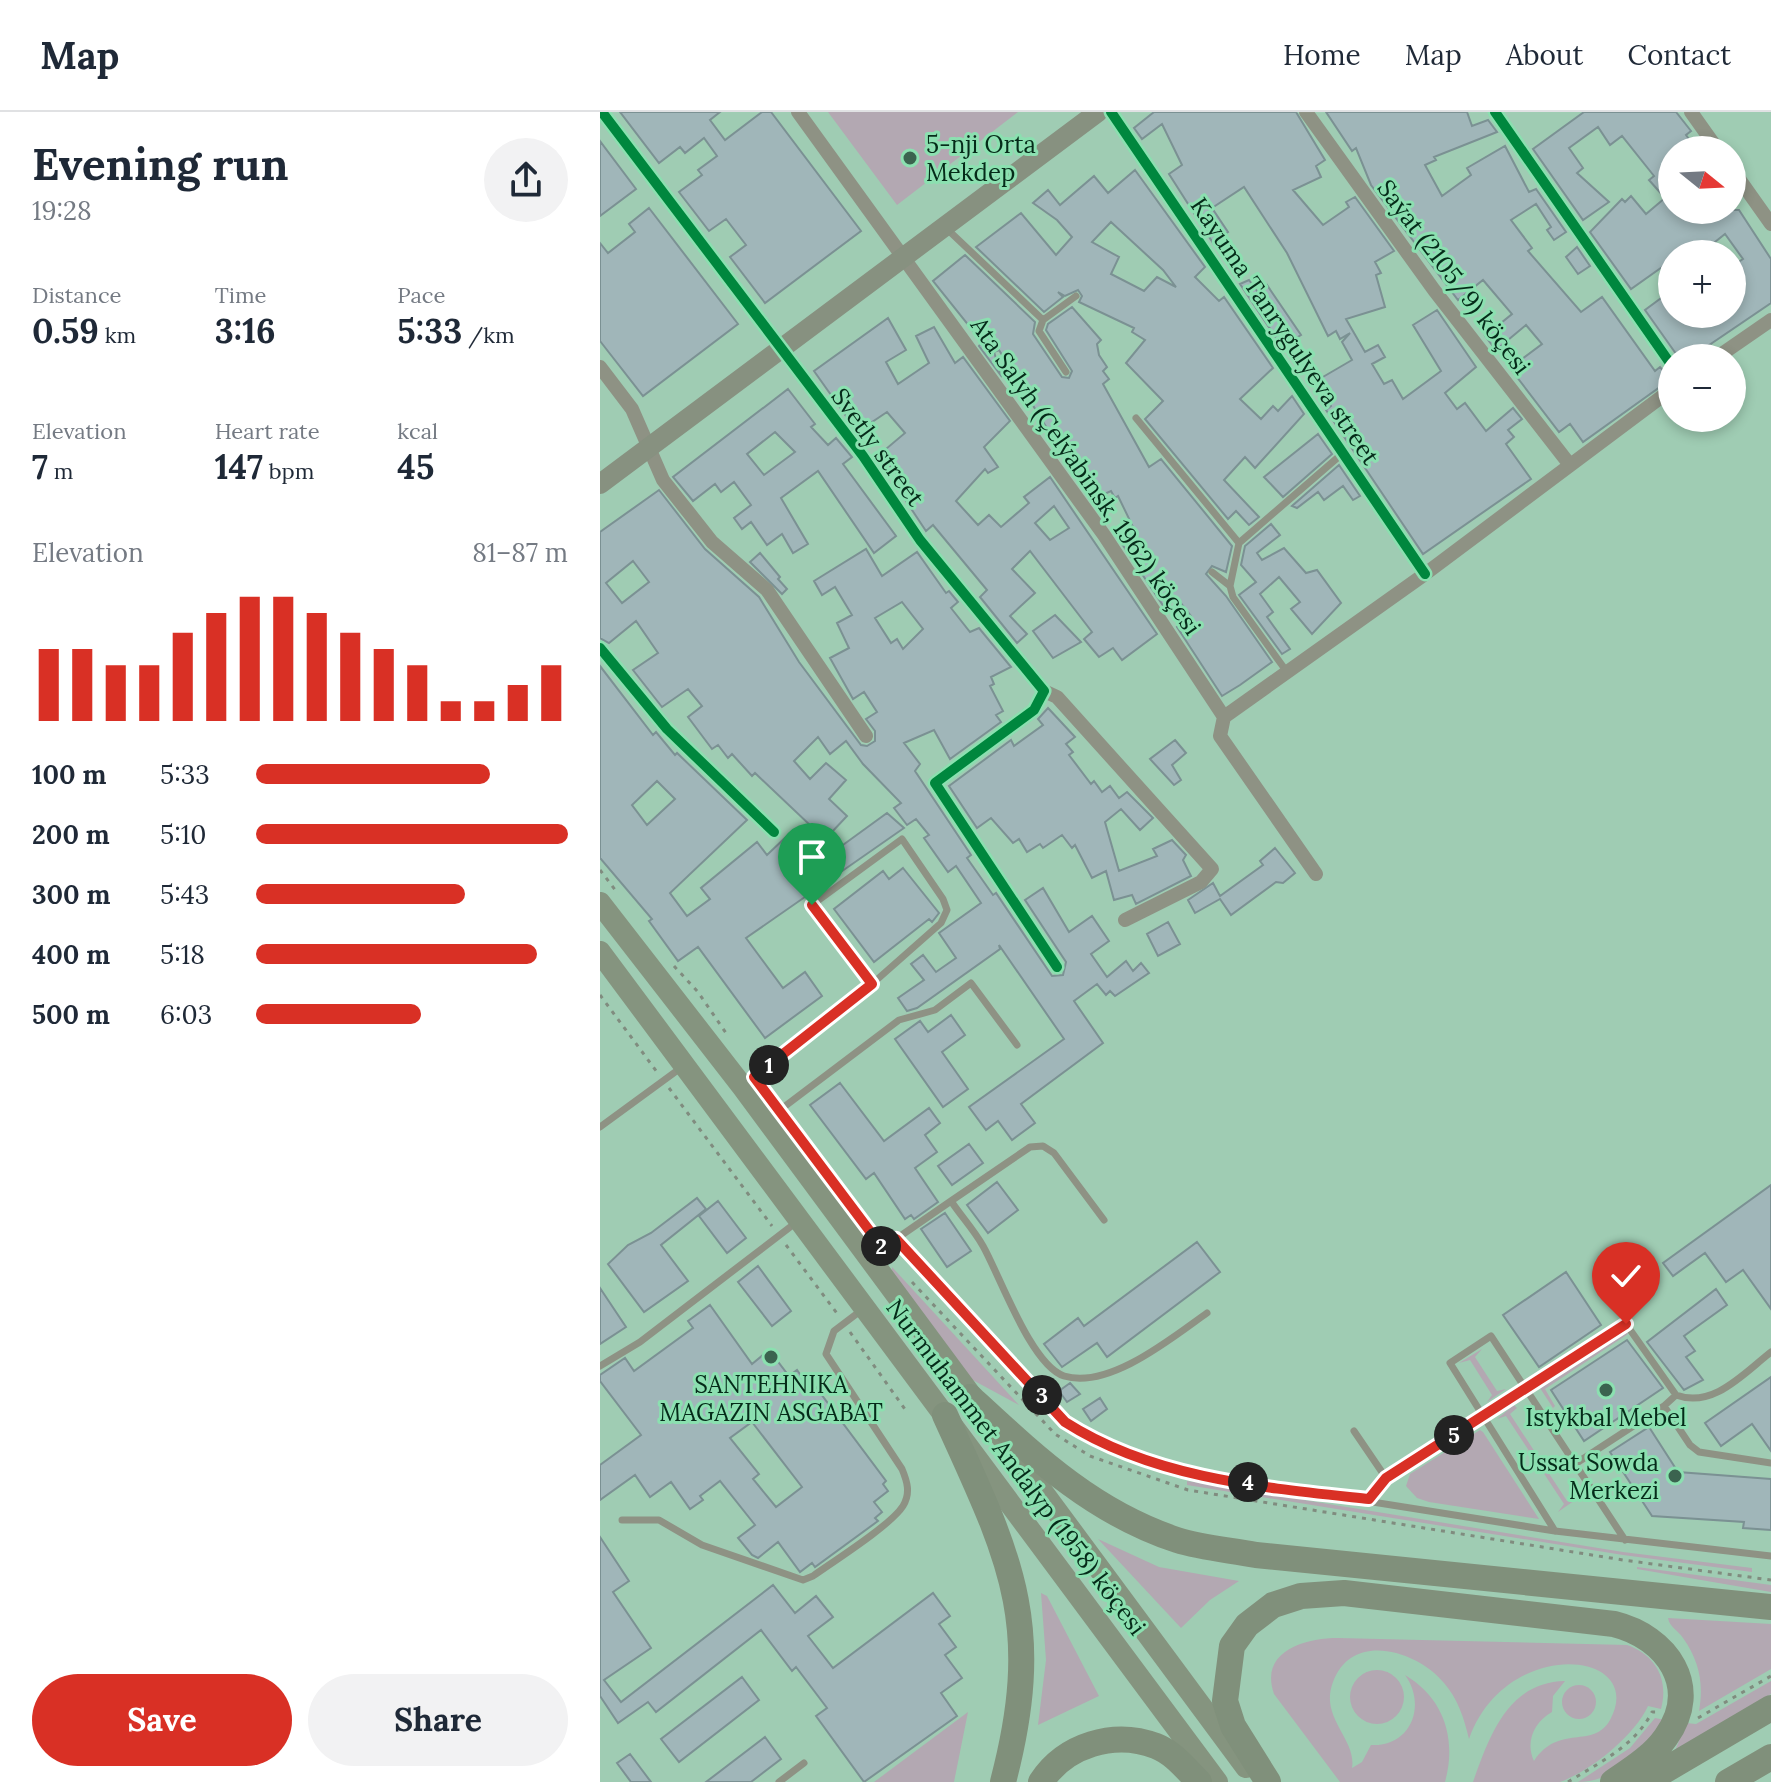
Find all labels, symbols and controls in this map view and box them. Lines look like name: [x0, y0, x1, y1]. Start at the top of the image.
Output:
text: Map: [40, 31, 119, 79]
text: Home: [1283, 37, 1361, 73]
text: Map: [1405, 37, 1462, 73]
text: About: [1506, 37, 1583, 73]
text: Contact: [1627, 37, 1731, 73]
place label: 5-nji Orta Mekdep: [926, 129, 1036, 188]
text: Evening run: [32, 136, 289, 192]
north arrow: [1658, 136, 1746, 224]
map controls: [1658, 136, 1746, 432]
button: share: [484, 138, 568, 222]
marker: 5-nji Orta Mekdep: [901, 149, 919, 167]
street label: Saýat (2105/9) köçesi: [1371, 173, 1537, 381]
street label: Kayuma Tanrygulyeva street: [1184, 191, 1387, 471]
text: 19:28: [32, 194, 92, 227]
button: +: [1658, 240, 1746, 328]
text: Distance: [32, 281, 122, 309]
text: Time: [215, 281, 267, 309]
text: Pace: [397, 281, 445, 309]
text: 0.59: [32, 309, 99, 352]
text: 3:16: [215, 309, 276, 352]
text: 5:33: [397, 309, 462, 352]
street label: Ata Salyh (Çelýabinsk, 1962) köçesi: [963, 310, 1208, 641]
text: km: [99, 321, 136, 349]
text: /km: [462, 321, 515, 349]
button: −: [1658, 344, 1746, 432]
street label: Svetly street: [825, 382, 932, 513]
text: Elevation: [32, 417, 127, 445]
text: Heart rate: [215, 417, 320, 445]
text: kcal: [397, 417, 438, 445]
text: 7: [32, 445, 48, 488]
text: 147: [215, 445, 263, 488]
text: 45: [397, 445, 434, 488]
text: m: [48, 457, 73, 485]
text: bpm: [263, 457, 314, 485]
text: Elevation: [32, 536, 144, 569]
text: 81–87 m: [472, 536, 568, 569]
text: 100 m: [32, 758, 106, 791]
text: 5:33: [160, 758, 210, 791]
text: 200 m: [32, 818, 110, 851]
text: 5:10: [160, 818, 206, 851]
pin: [778, 823, 846, 905]
icon: arrive: [790, 835, 834, 879]
text: 300 m: [32, 878, 110, 911]
text: 5:43: [160, 878, 209, 911]
text: 400 m: [32, 938, 110, 971]
text: 5:18: [160, 938, 205, 971]
text: 500 m: [32, 998, 110, 1031]
text: 6:03: [160, 998, 212, 1031]
pin: 1: [749, 1045, 789, 1085]
text: 1: [765, 1051, 773, 1079]
pin: 2: [861, 1226, 901, 1266]
text: 2: [875, 1232, 887, 1260]
pin: [1592, 1242, 1660, 1324]
icon: check: [1604, 1254, 1648, 1298]
street label: Nurmuhammet Andalyp (1958) köçesi: [879, 1293, 1153, 1641]
marker: SANTEHNIKA MAGAZIN ASGABAT: [762, 1348, 780, 1366]
place label: SANTEHNIKA MAGAZIN ASGABAT: [659, 1369, 883, 1428]
pin: 3: [1022, 1375, 1062, 1415]
text: 3: [1036, 1381, 1048, 1409]
marker: Istykbal Mebel: [1597, 1381, 1615, 1399]
place label: Istykbal Mebel: [1525, 1402, 1687, 1433]
pin: 5: [1434, 1415, 1474, 1455]
text: 5: [1448, 1421, 1460, 1449]
place label: Ussat Sowda Merkezi: [1518, 1447, 1659, 1506]
pin: 4: [1228, 1462, 1268, 1502]
marker: Ussat Sowda Merkezi: [1666, 1467, 1684, 1485]
text: 4: [1242, 1468, 1254, 1496]
button: Save: [32, 1674, 292, 1766]
button: Share: [308, 1674, 568, 1766]

